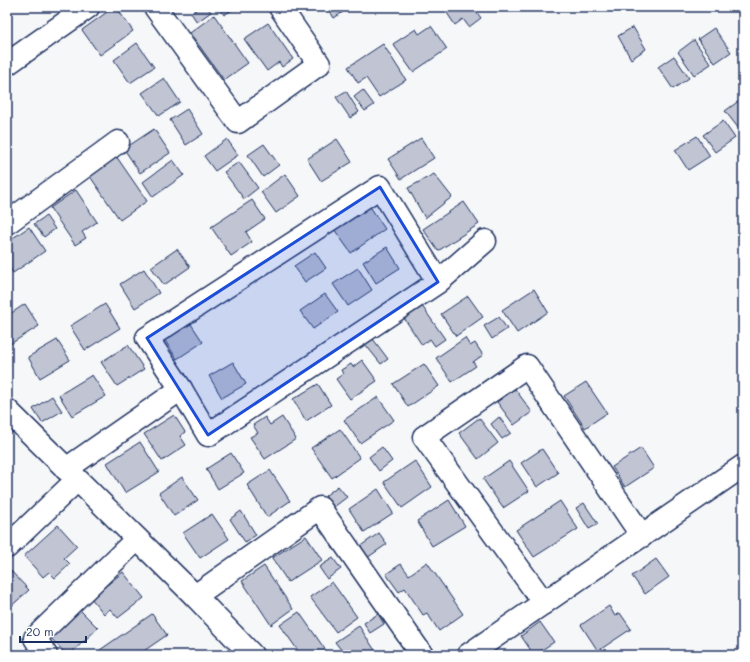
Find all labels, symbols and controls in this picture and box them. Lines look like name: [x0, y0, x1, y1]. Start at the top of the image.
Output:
scale bar: [20, 618, 86, 644]
text: 20 m: [26, 623, 54, 639]

